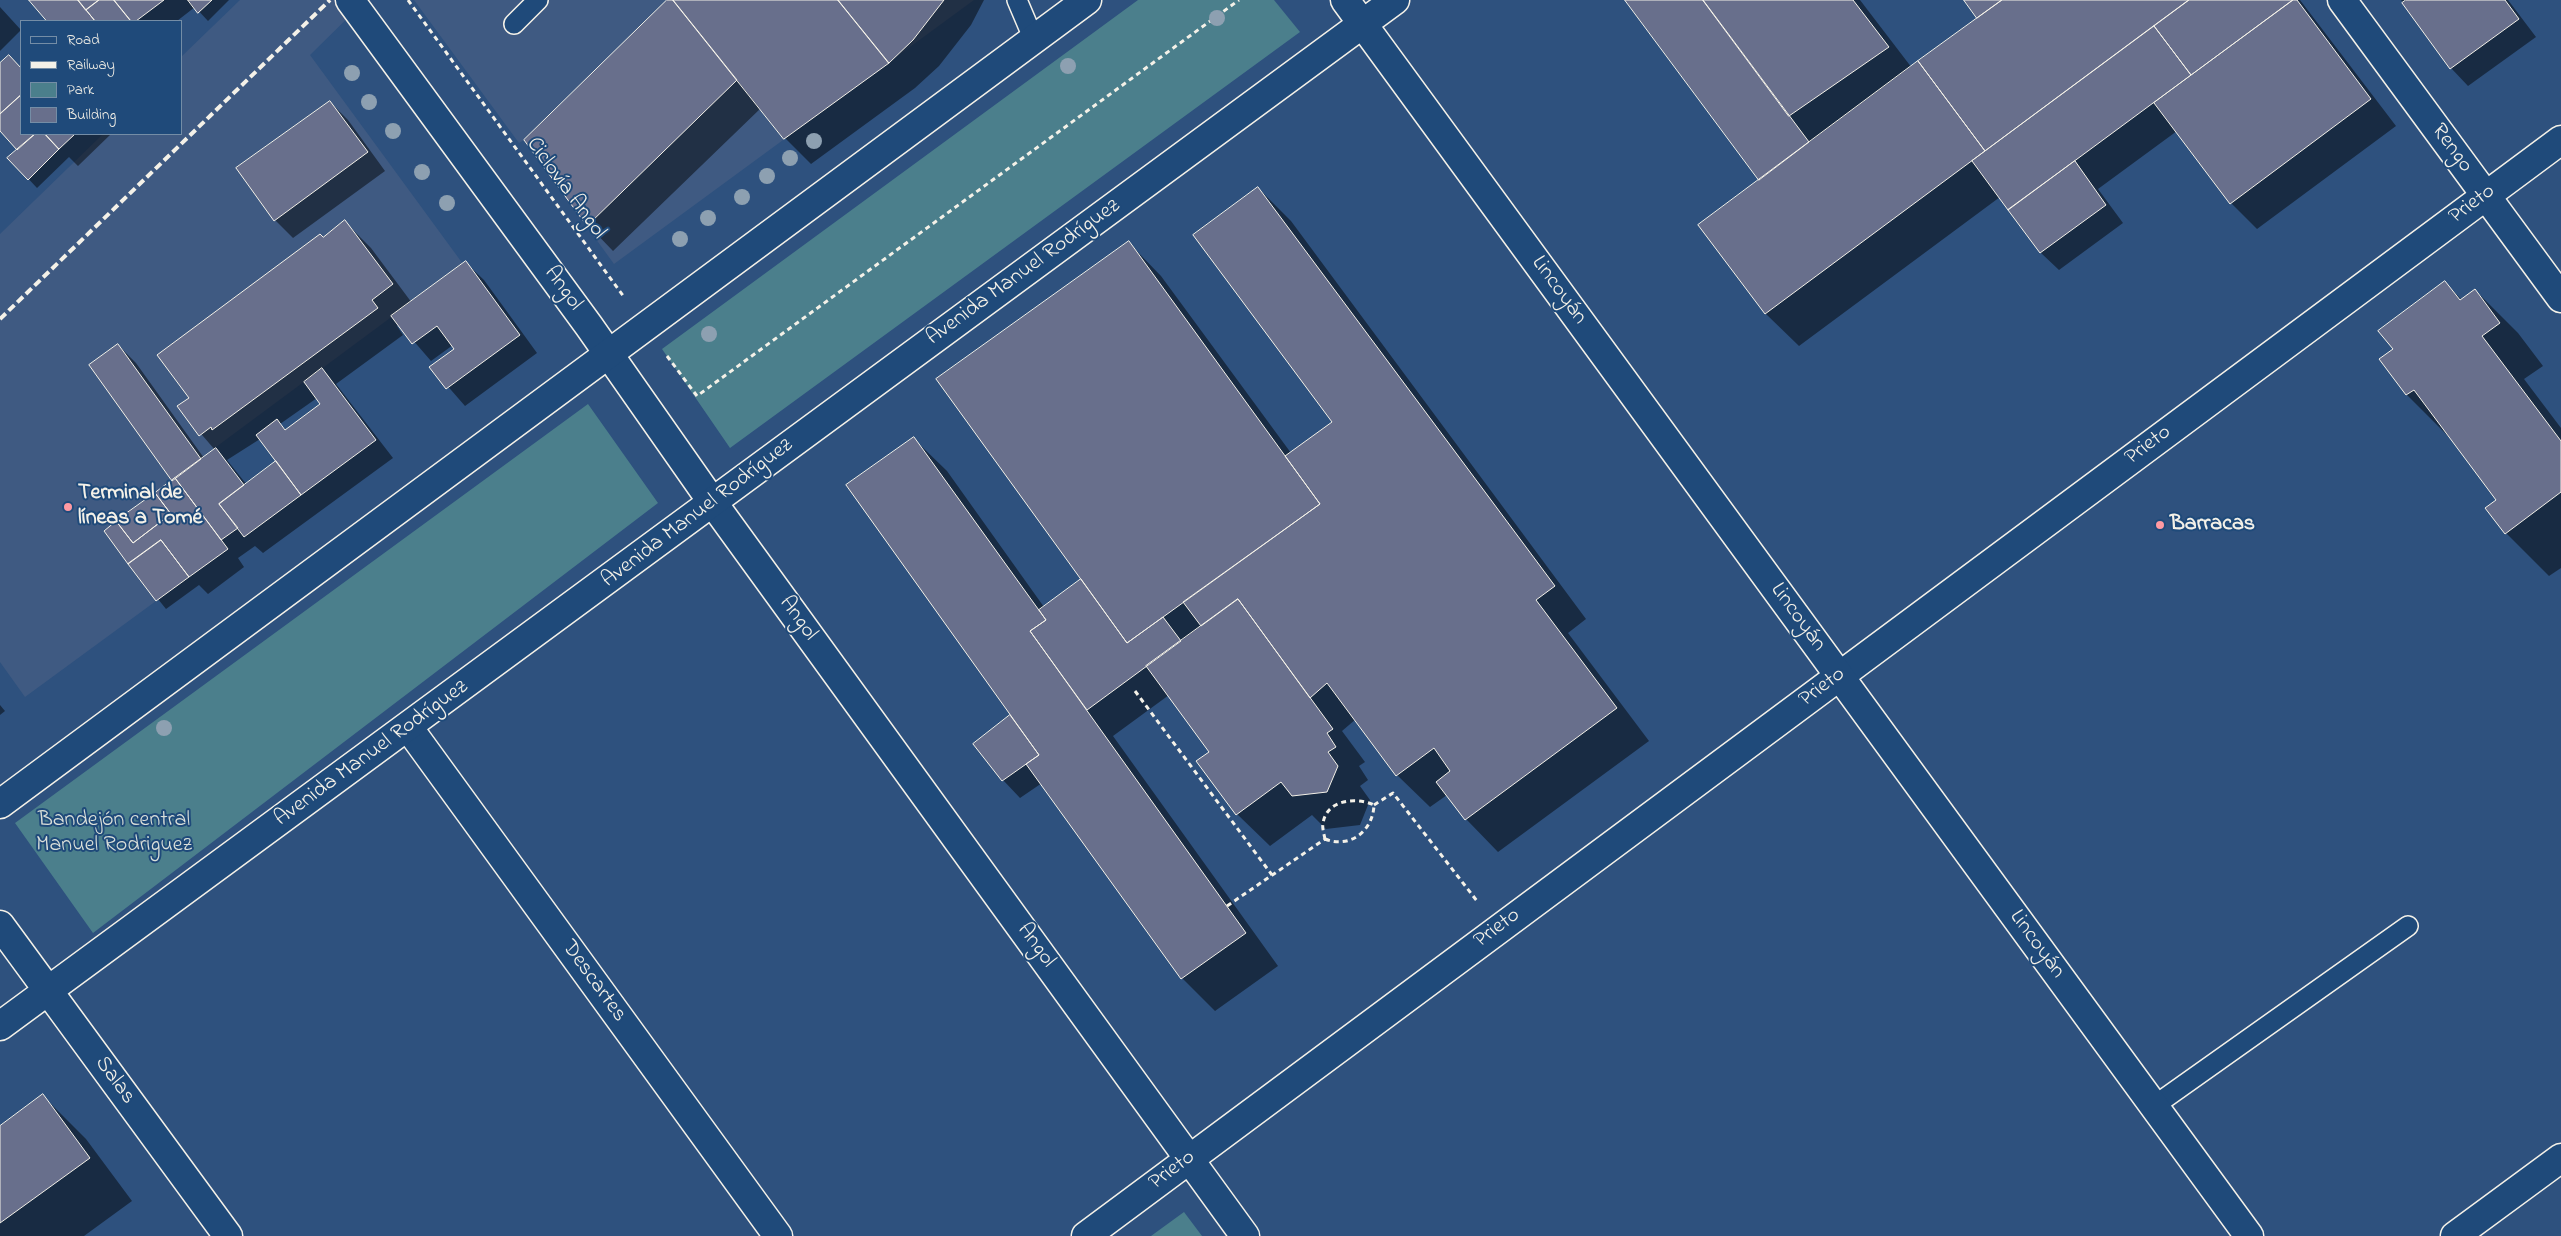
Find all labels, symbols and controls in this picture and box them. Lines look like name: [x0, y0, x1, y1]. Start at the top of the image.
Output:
legend: [20, 20, 182, 135]
text: Road: [67, 29, 100, 51]
text: Railway: [67, 54, 115, 76]
text: Park: [67, 79, 94, 101]
text: Building: [67, 104, 116, 126]
street label: Rengo: [2424, 119, 2478, 179]
street label: Ciclovía Angol: [519, 133, 611, 245]
street label: Prieto: [2445, 179, 2501, 231]
street label: Avenida Manuel Rodríguez: [922, 194, 1126, 352]
street label: Lincoyán: [1524, 252, 1592, 330]
street label: Angol: [537, 262, 587, 316]
street label: Prieto: [2121, 420, 2177, 472]
street label: Avenida Manuel Rodríguez: [597, 433, 799, 595]
place label: Terminal de líneas a Tomé: [78, 481, 202, 532]
marker: Terminal de líneas a Tomé: [62, 501, 74, 513]
place label: Barracas: [2170, 512, 2255, 538]
marker: Barracas: [2154, 519, 2166, 531]
street label: Lincoyán: [1763, 579, 1831, 657]
street label: Angol: [772, 592, 822, 646]
street label: Prieto: [1795, 662, 1851, 714]
street label: Avenida Manuel Rodríguez: [270, 675, 474, 833]
park label: Bandejón central Manuel Rodriguez: [36, 808, 192, 859]
street label: Prieto: [1470, 903, 1526, 955]
street label: Lincoyán: [2002, 906, 2070, 984]
street label: Angol: [1010, 919, 1060, 973]
street label: Descartes: [555, 936, 631, 1028]
street label: Salas: [88, 1052, 140, 1110]
street label: Prieto: [1145, 1145, 1201, 1197]

